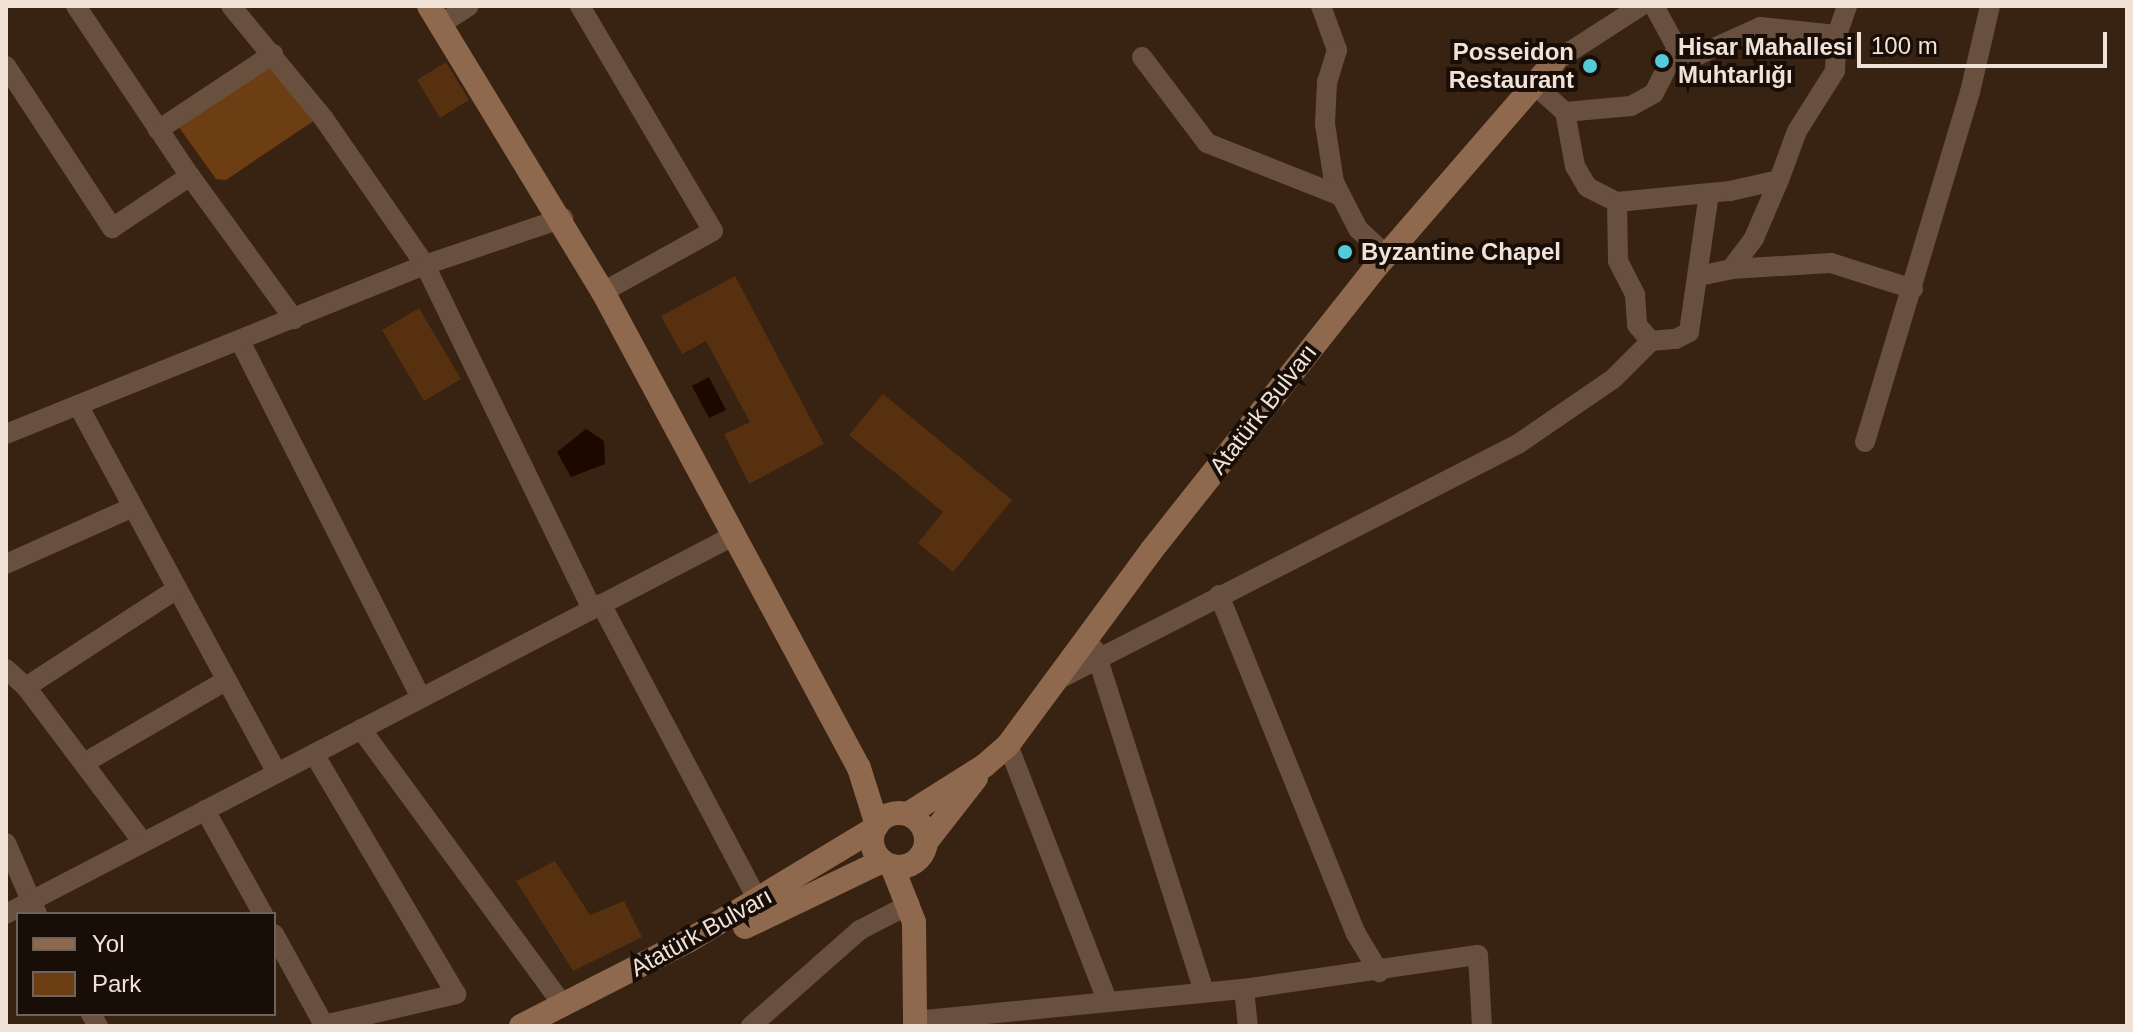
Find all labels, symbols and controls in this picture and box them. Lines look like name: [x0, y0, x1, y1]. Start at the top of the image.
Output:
scale bar: [1861, 16, 2111, 66]
text: 100 m: [1871, 32, 1938, 59]
place label: Hisar Mahallesi Muhtarlığı: [1678, 33, 1853, 89]
place label: Posseidon Restaurant: [1449, 38, 1574, 94]
marker: Hisar Mahallesi Muhtarlığı: [1653, 52, 1671, 70]
marker: Posseidon Restaurant: [1581, 57, 1599, 75]
place label: Byzantine Chapel: [1361, 238, 1561, 266]
marker: Byzantine Chapel: [1336, 243, 1354, 261]
street label: Atatürk Bulvarı: [1203, 338, 1323, 480]
street label: Atatürk Bulvarı: [625, 881, 777, 983]
legend: [16, 912, 276, 1016]
text: Yol: [92, 930, 124, 957]
text: Park: [92, 970, 141, 997]

